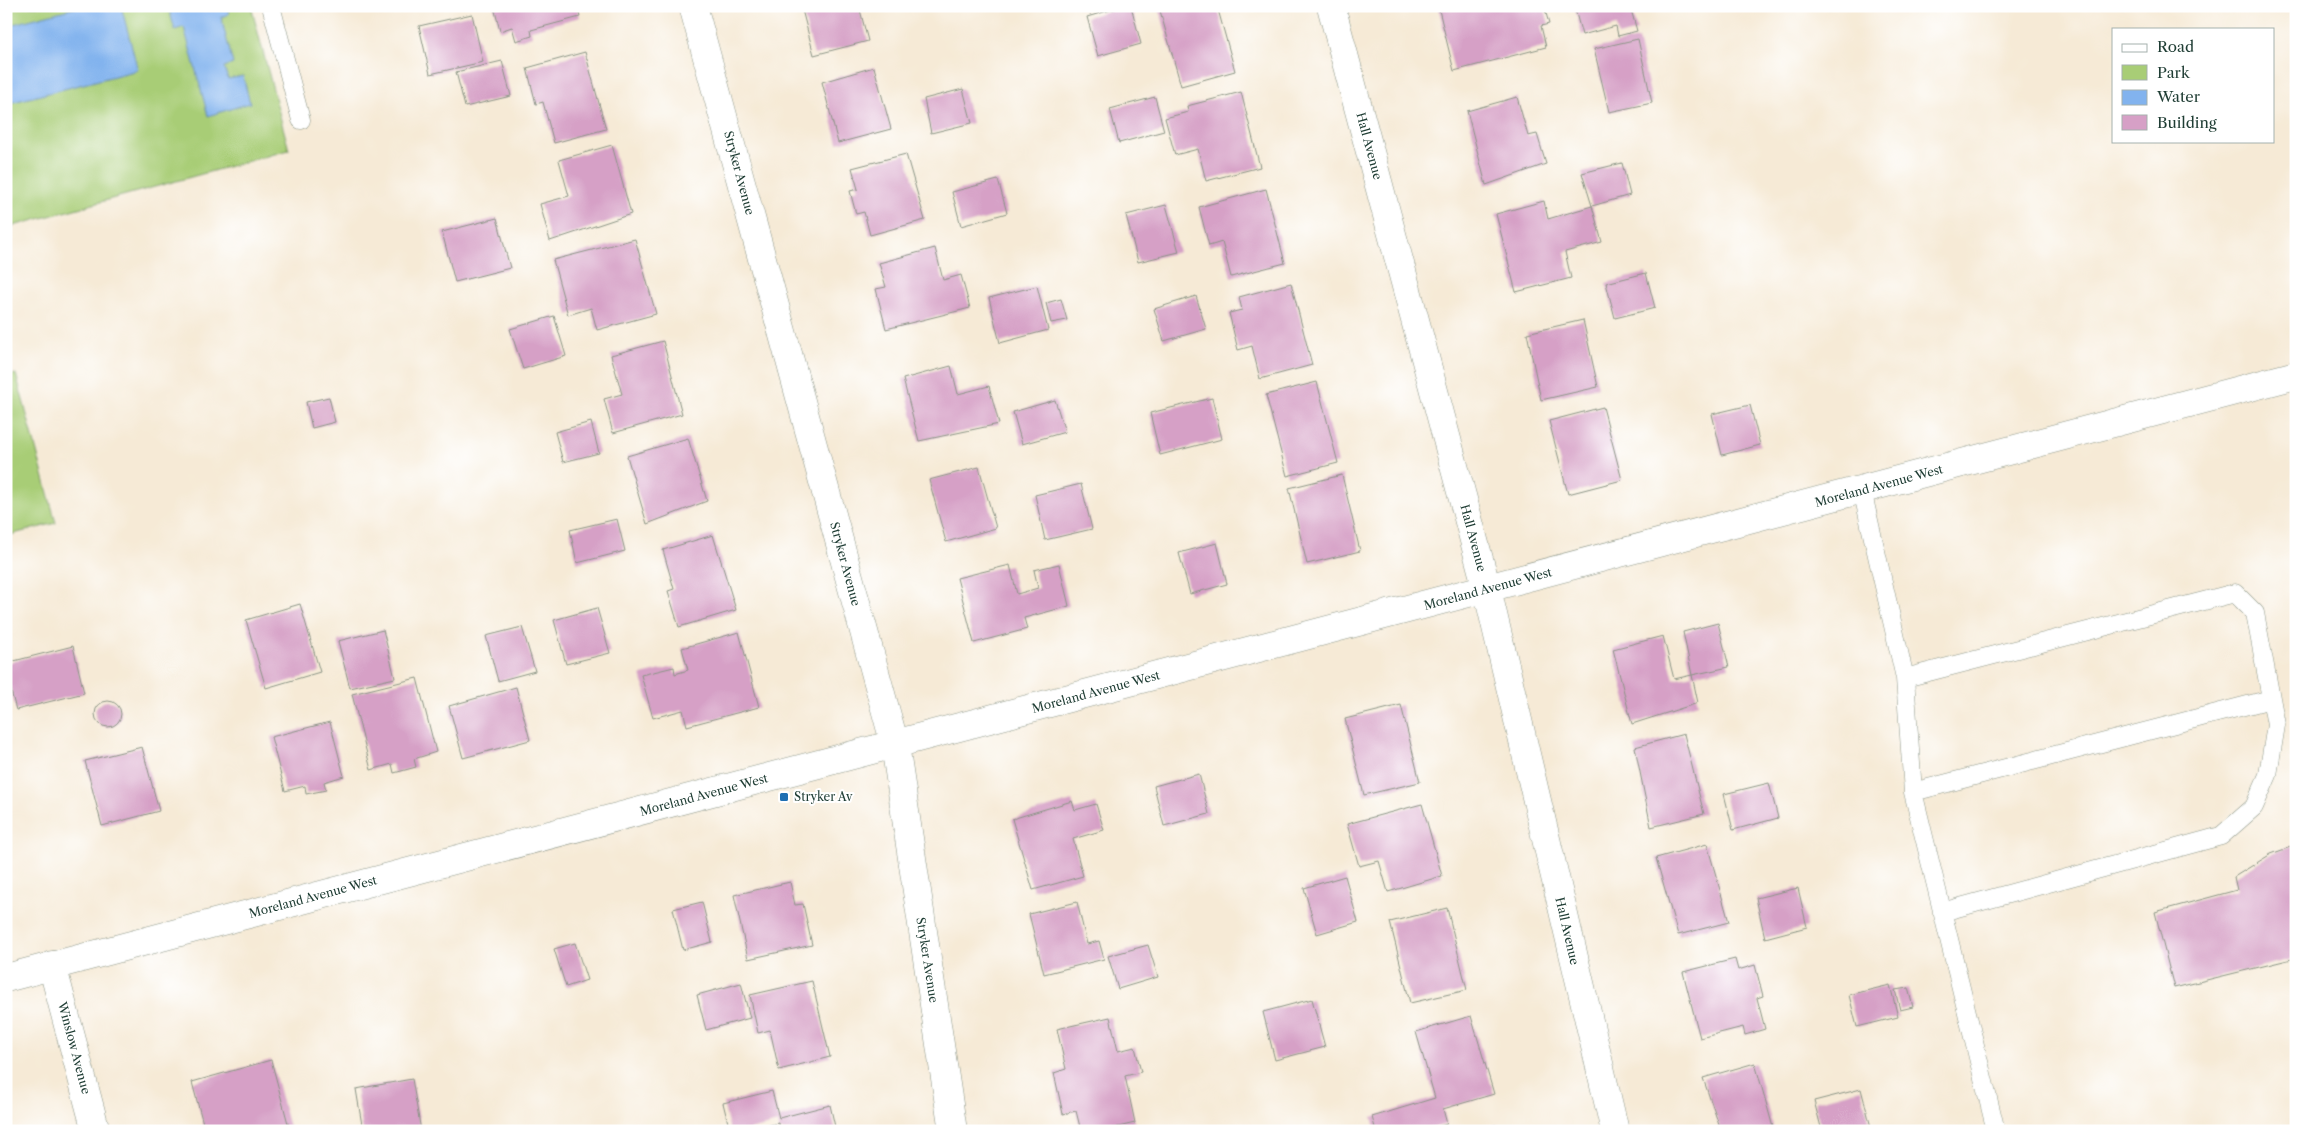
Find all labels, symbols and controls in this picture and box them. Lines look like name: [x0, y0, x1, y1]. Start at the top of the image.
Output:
legend: [2112, 28, 2274, 142]
text: Road: [2157, 37, 2194, 56]
text: Park: [2157, 63, 2191, 82]
text: Water: [2156, 87, 2201, 106]
street label: Hall Avenue: [1353, 111, 1386, 181]
text: Building: [2157, 113, 2217, 132]
street label: Stryker Avenue: [721, 129, 758, 217]
street label: Moreland Avenue West: [1813, 461, 1945, 510]
street label: Hall Avenue: [1457, 503, 1490, 573]
street label: Stryker Avenue: [827, 520, 864, 608]
street label: Moreland Avenue West: [1422, 564, 1554, 613]
street label: Moreland Avenue West: [1030, 667, 1162, 716]
street label: Moreland Avenue West: [638, 770, 770, 819]
place label: Stryker Av: [794, 789, 853, 804]
marker: Stryker Av: [778, 791, 790, 803]
street label: Moreland Avenue West: [247, 872, 379, 921]
street label: Hall Avenue: [1552, 896, 1583, 966]
street label: Stryker Avenue: [913, 916, 942, 1004]
street label: Winslow Avenue: [55, 999, 94, 1096]

